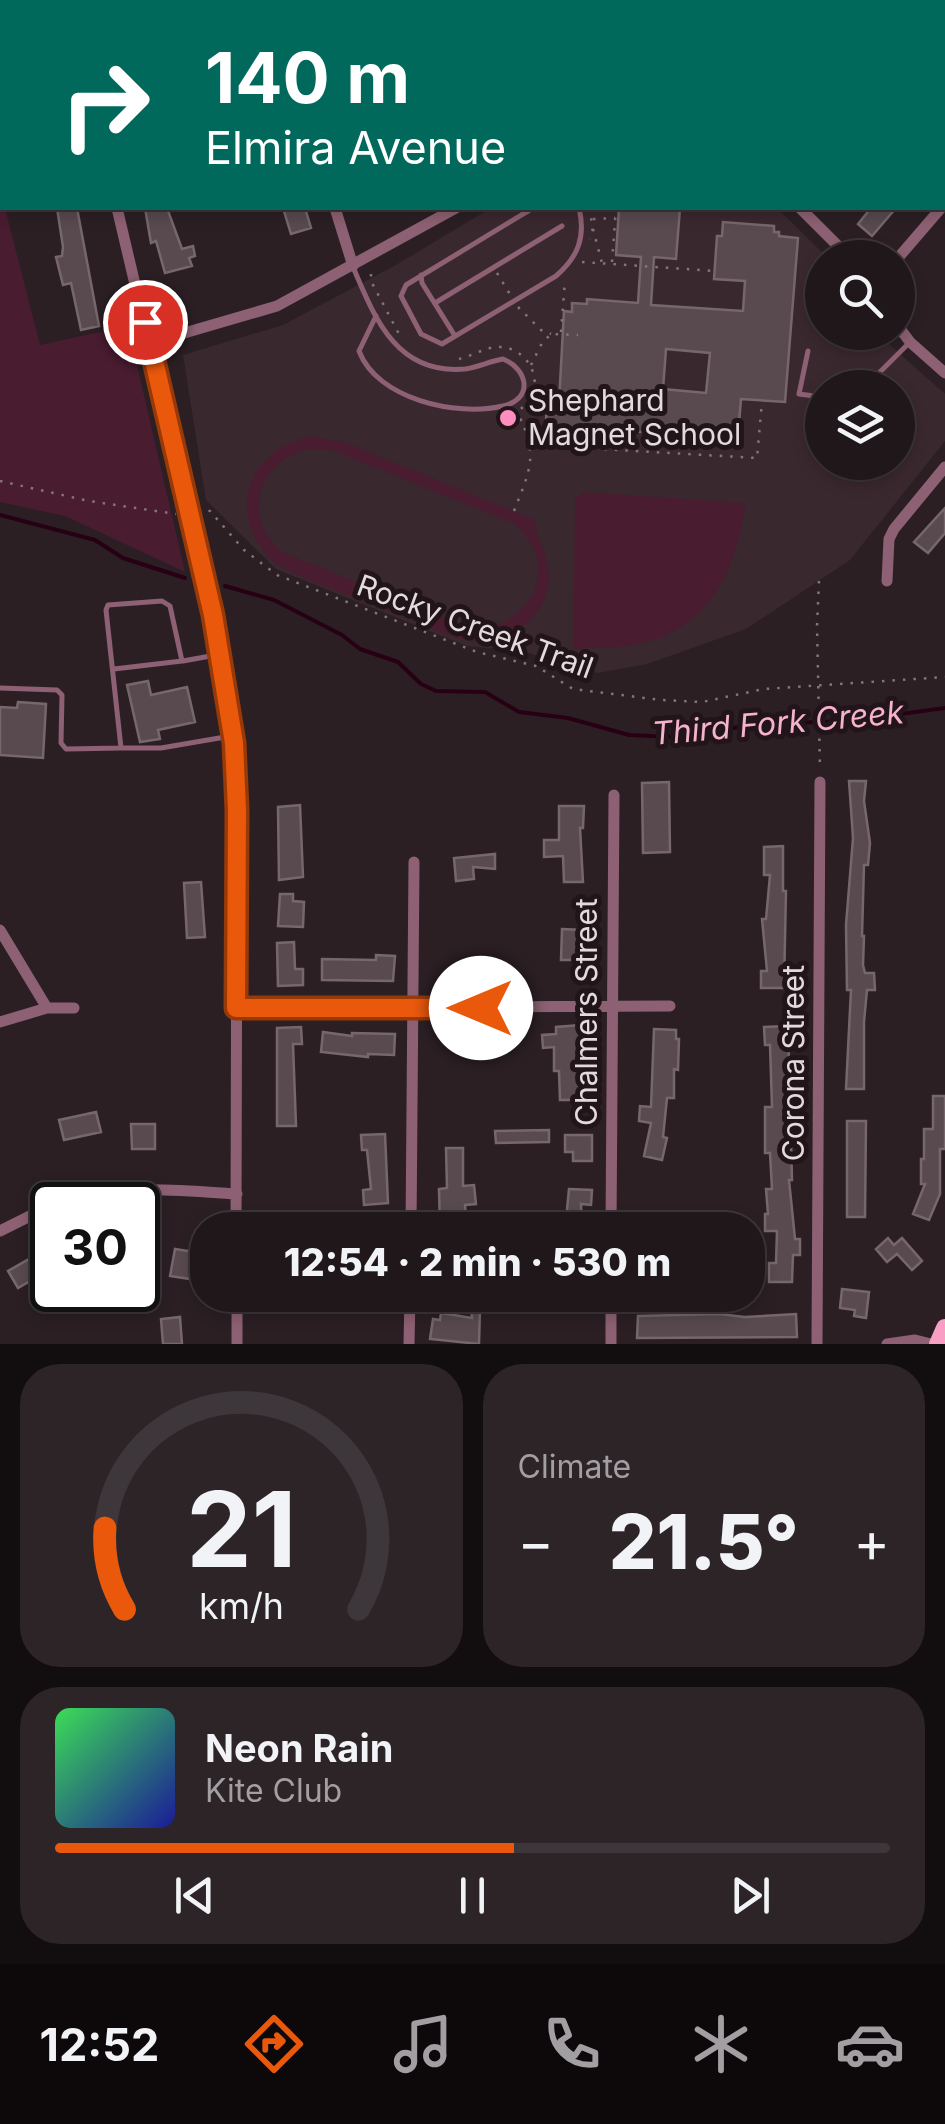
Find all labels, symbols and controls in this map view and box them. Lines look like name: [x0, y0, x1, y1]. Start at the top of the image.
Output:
text: 140 m: [205, 35, 410, 120]
icon: right: [40, 40, 170, 170]
text: Elmira Avenue: [205, 120, 506, 175]
map controls: [805, 240, 915, 480]
button: search: [805, 240, 915, 350]
pin: [103, 280, 188, 365]
icon: arrive: [118, 295, 173, 350]
button: layers: [805, 370, 915, 480]
place label: Shephard Magnet School: [528, 382, 741, 452]
marker: Shephard Magnet School: [497, 407, 519, 429]
street label: Rocky Creek Trail: [352, 567, 598, 686]
water label: Third Fork Creek: [650, 692, 907, 753]
street label: Chalmers Street: [568, 898, 604, 1126]
position arrow: [429, 956, 533, 1060]
street label: Corona Street: [775, 965, 811, 1161]
speed limit sign: 30: [30, 1182, 160, 1312]
text: 12:54 · 2 min · 530 m: [284, 1239, 671, 1285]
text: Climate: [518, 1447, 631, 1486]
text: 21: [186, 1466, 296, 1592]
text: 21.5°: [609, 1496, 799, 1587]
text: −: [518, 1509, 554, 1575]
text: +: [854, 1509, 890, 1575]
text: km/h: [199, 1584, 284, 1628]
text: Neon Rain: [205, 1725, 393, 1771]
text: Kite Club: [205, 1771, 342, 1810]
icon: previous: [167, 1868, 222, 1923]
icon: pause: [445, 1868, 500, 1923]
icon: next: [723, 1868, 778, 1923]
icon: directions: [239, 2009, 309, 2079]
icon: music: [388, 2009, 458, 2079]
icon: phone: [537, 2009, 607, 2079]
icon: climate: [686, 2009, 756, 2079]
icon: car: [835, 2009, 905, 2079]
text: 12:52: [40, 2017, 159, 2072]

